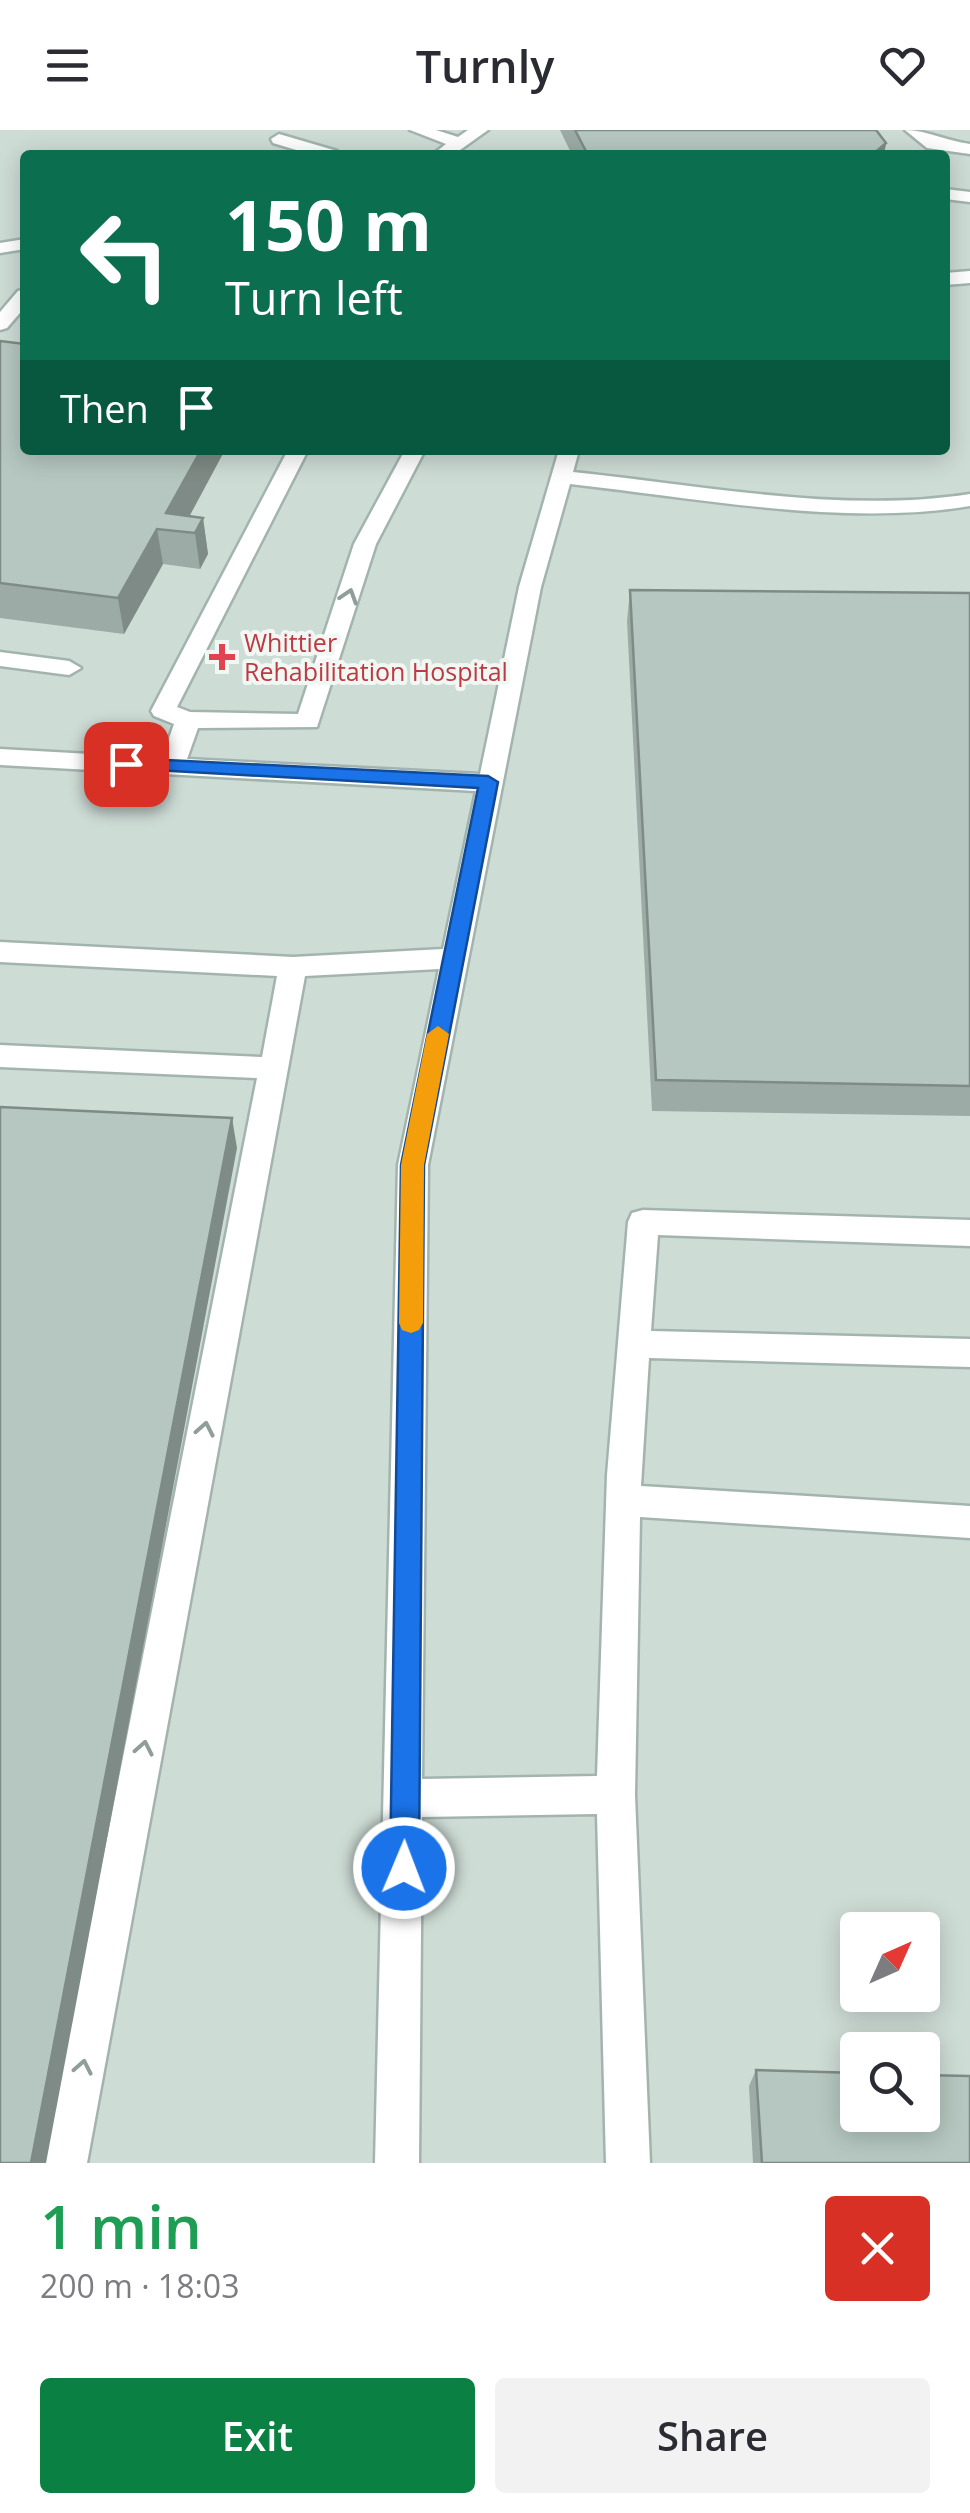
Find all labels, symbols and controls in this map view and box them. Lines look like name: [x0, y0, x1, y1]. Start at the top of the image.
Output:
text: Turnly: [416, 35, 554, 96]
icon: menu: [40, 38, 95, 93]
icon: heart: [875, 38, 930, 93]
text: 150 m: [225, 176, 432, 272]
icon: left: [60, 190, 190, 320]
text: Turn left: [225, 267, 403, 328]
icon: arrive: [169, 380, 224, 435]
text: Then: [60, 382, 149, 434]
one-way arrow: [337, 588, 357, 605]
place label: Whittier Rehabilitation Hospital: [244, 625, 508, 688]
marker: Whittier Rehabilitation Hospital: [209, 644, 235, 670]
pin: [84, 722, 169, 807]
icon: arrive: [99, 737, 154, 792]
one-way arrow: [194, 1421, 215, 1438]
one-way arrow: [133, 1740, 154, 1757]
position arrow: [352, 1816, 456, 1920]
north arrow: [840, 1912, 940, 2012]
map controls: [840, 1912, 940, 2132]
button: search: [840, 2032, 940, 2132]
one-way arrow: [72, 2059, 93, 2076]
text: 1 min: [40, 2185, 202, 2267]
button: close: [825, 2196, 930, 2301]
text: 200 m · 18:03: [40, 2264, 239, 2307]
button: Exit: [40, 2378, 475, 2493]
button: Share: [495, 2378, 930, 2493]

